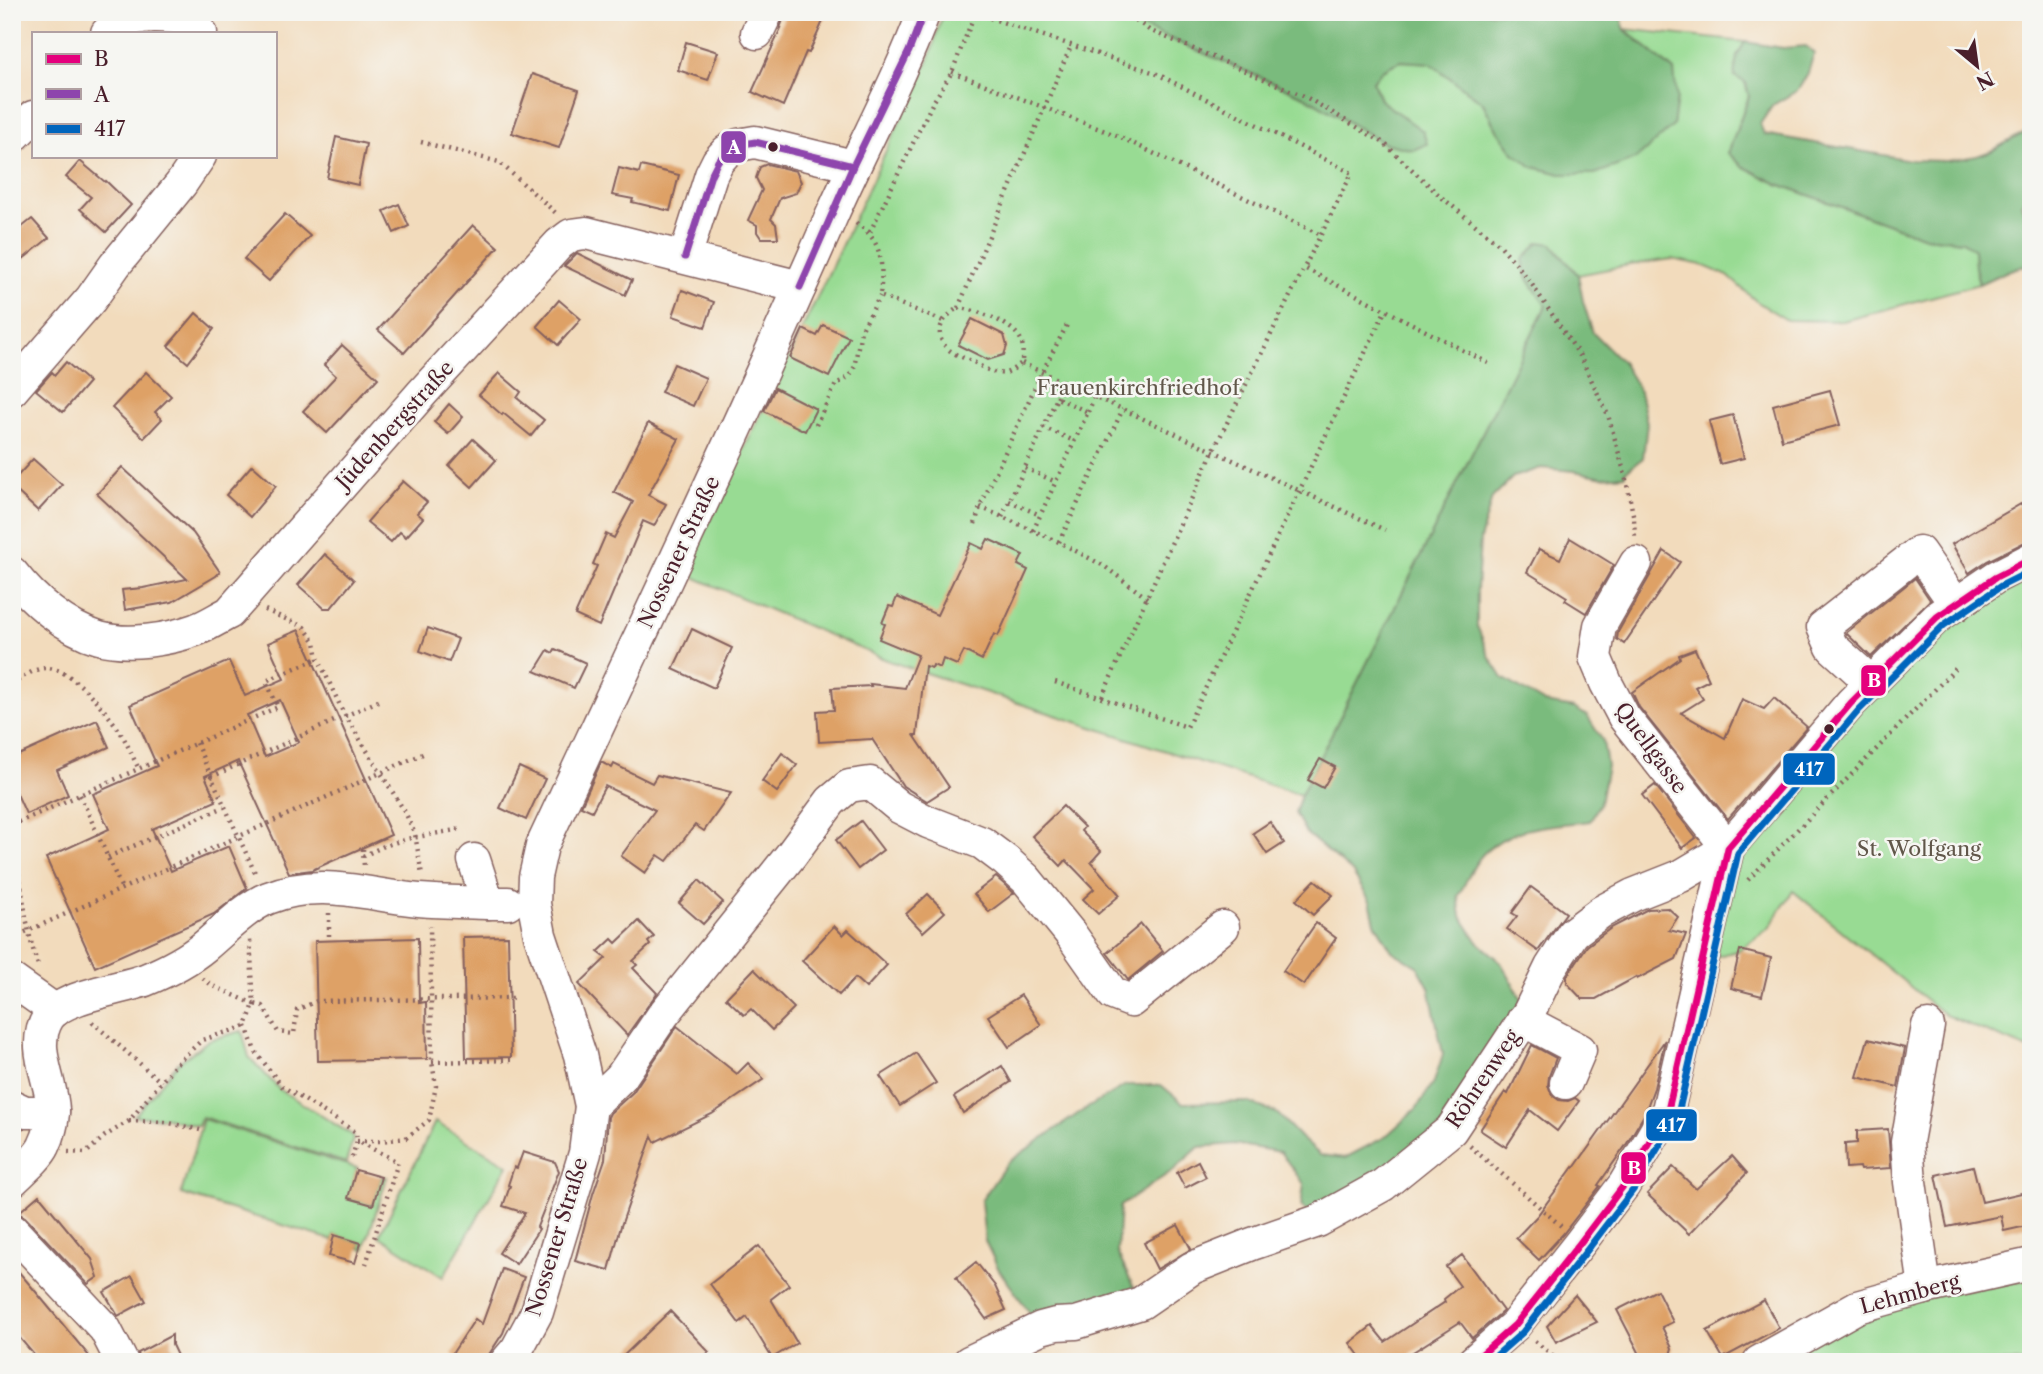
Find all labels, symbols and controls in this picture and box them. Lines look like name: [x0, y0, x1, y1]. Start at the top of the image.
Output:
legend: [32, 32, 276, 158]
north arrow: [1941, 32, 2011, 102]
text: B: [94, 46, 109, 71]
text: N: [1972, 66, 1998, 94]
text: A: [93, 82, 110, 107]
text: 417: [94, 116, 126, 141]
line badge: A: [720, 130, 747, 164]
text: A: [726, 136, 743, 159]
unlabelled marker: [766, 140, 780, 154]
street label: Jüdenbergstraße: [328, 355, 459, 496]
park label: Frauenkirchfriedhof: [1036, 375, 1242, 400]
street label: Nossener Straße: [632, 472, 725, 632]
line badge: B: [1860, 664, 1887, 697]
text: B: [1867, 669, 1881, 692]
street label: Quellgasse: [1610, 697, 1693, 798]
unlabelled marker: [1822, 722, 1836, 736]
line badge: 417: [1782, 752, 1836, 786]
text: 417: [1794, 758, 1824, 781]
park label: St. Wolfgang: [1857, 836, 1982, 861]
street label: Röhrenweg: [1440, 1024, 1525, 1133]
line badge: 417: [1645, 1108, 1698, 1142]
text: 417: [1656, 1114, 1686, 1137]
line badge: B: [1620, 1151, 1647, 1185]
street label: Nossener Straße: [520, 1154, 593, 1319]
text: B: [1627, 1157, 1641, 1180]
street label: Lehmberg: [1857, 1268, 1963, 1319]

